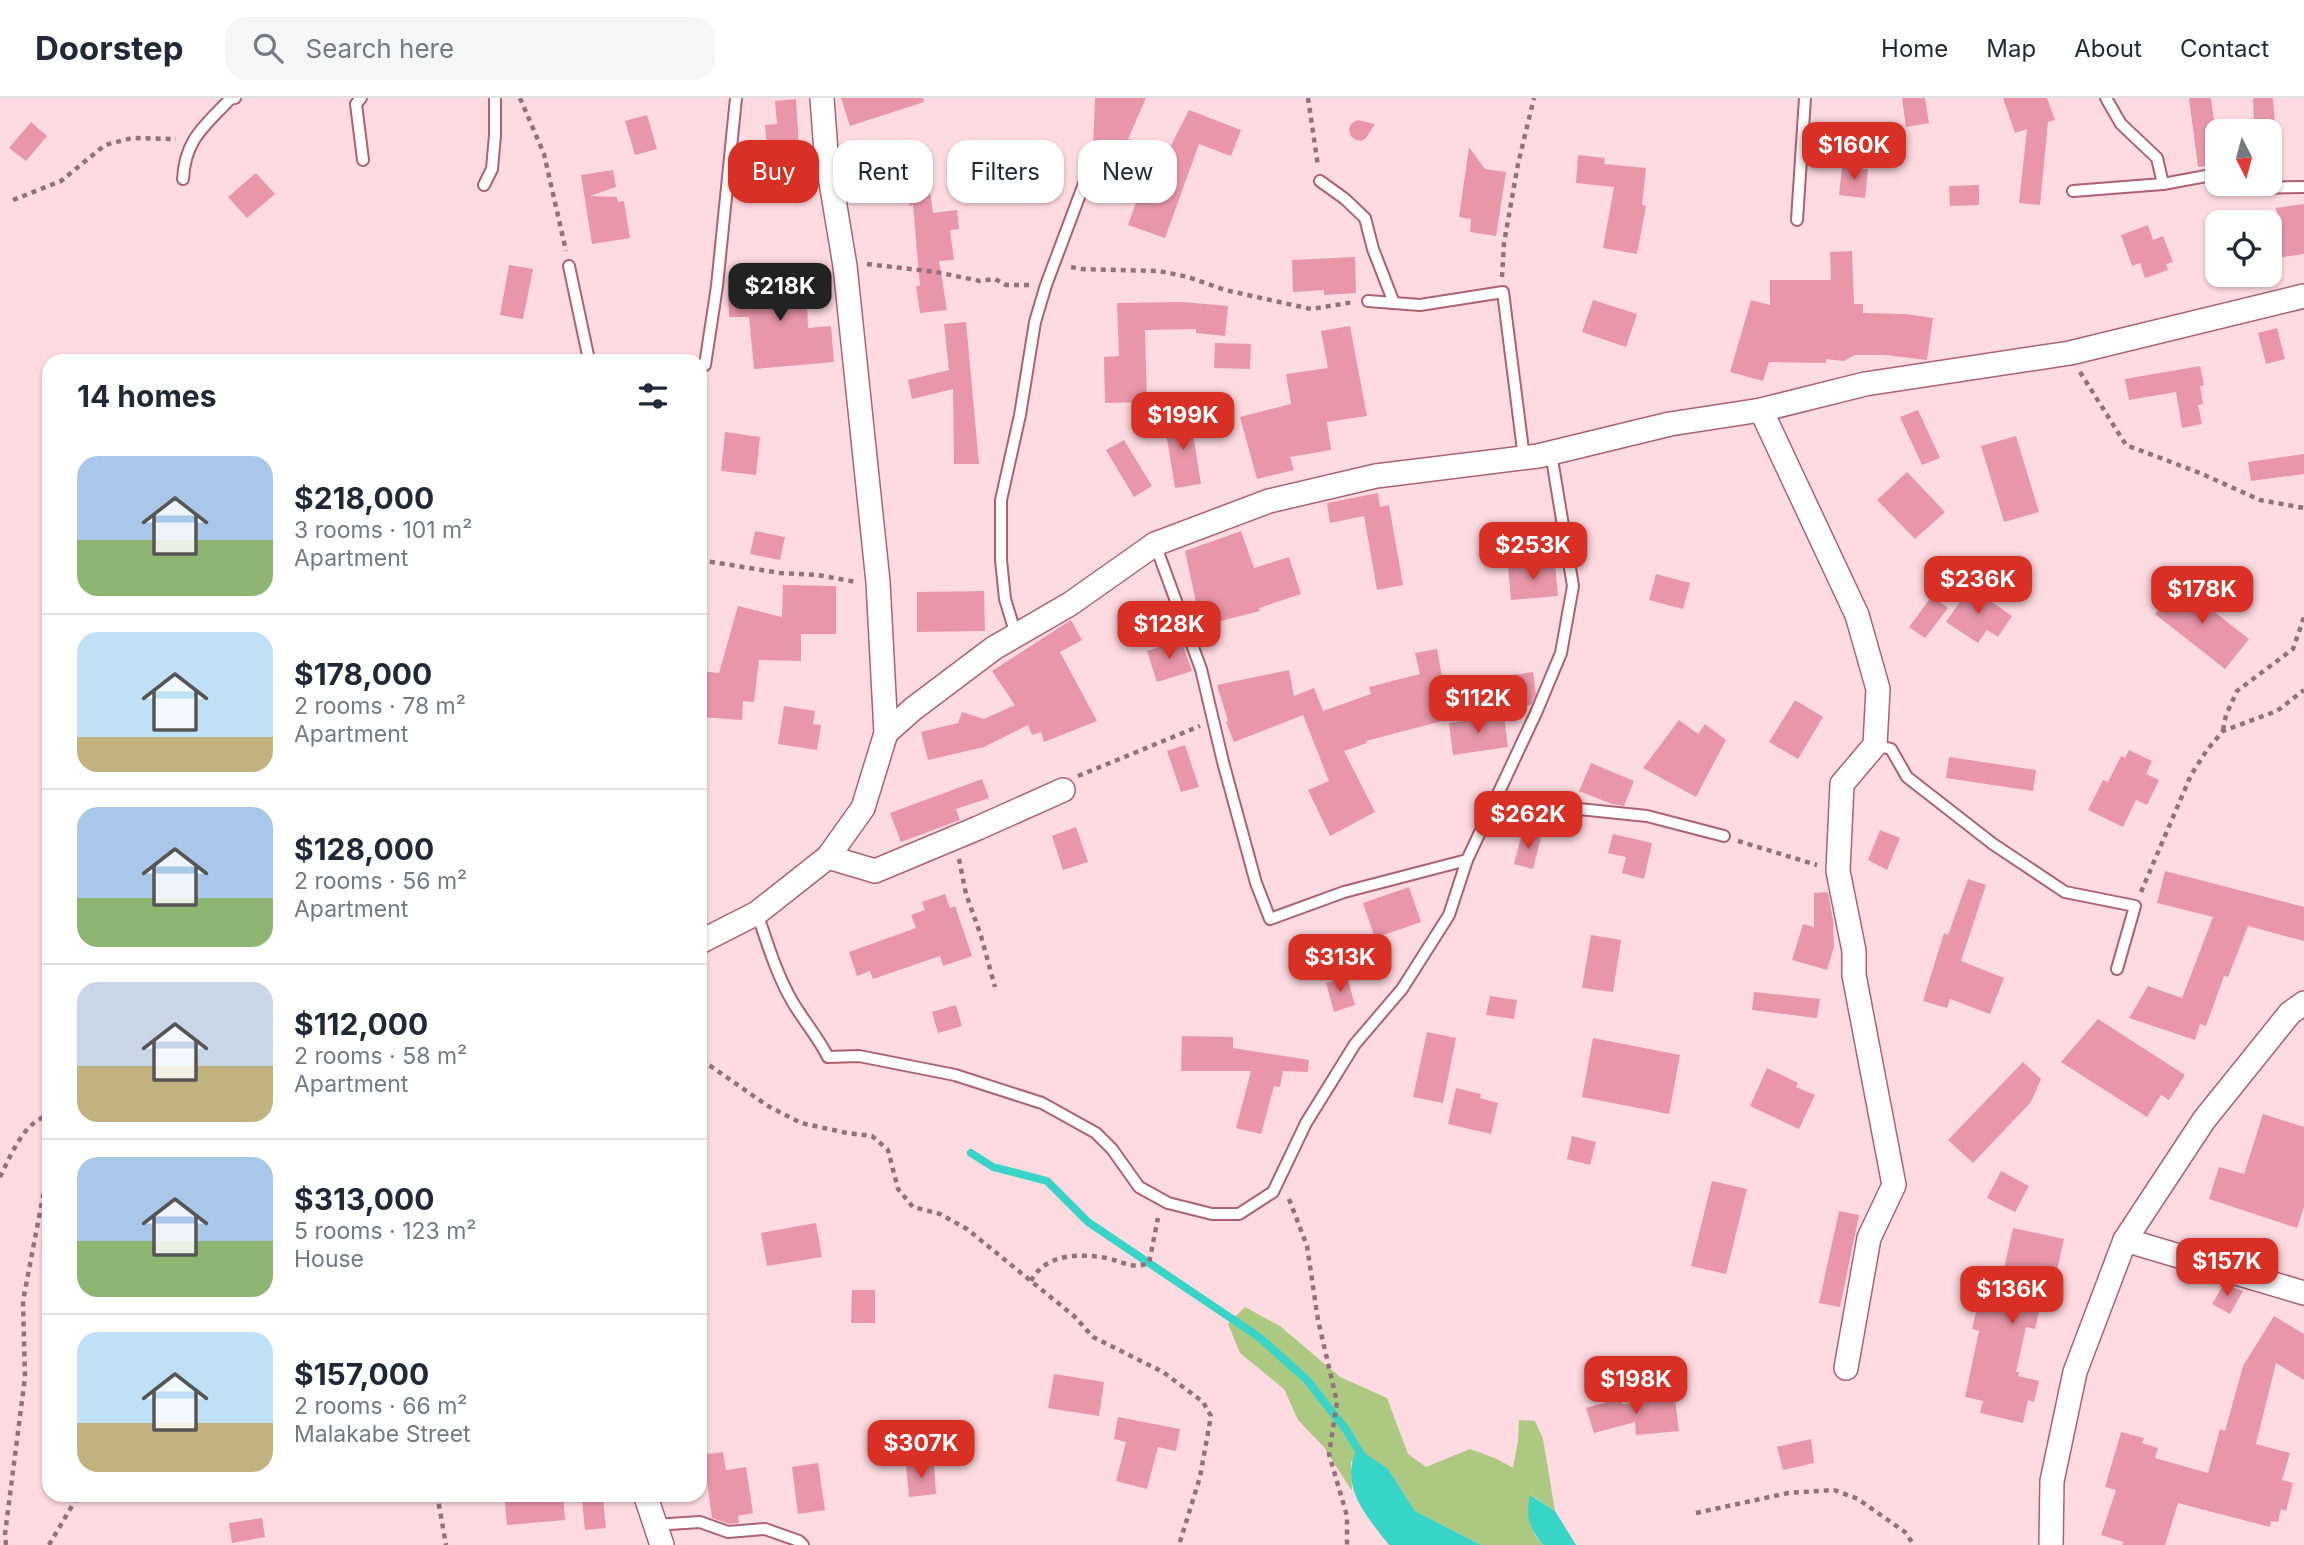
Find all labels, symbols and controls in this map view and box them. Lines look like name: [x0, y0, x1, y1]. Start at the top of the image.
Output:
search box: [225, 17, 715, 80]
text: Doorstep: [35, 28, 183, 68]
icon: search: [249, 29, 287, 67]
text: Search here: [305, 33, 454, 64]
text: Home: [1881, 34, 1948, 63]
text: Map: [1986, 34, 2036, 63]
text: About: [2074, 34, 2142, 63]
text: Contact: [2180, 34, 2269, 63]
north arrow: [2205, 119, 2282, 196]
map controls: [2205, 119, 2282, 287]
pin: $160K: [1805, 122, 1903, 182]
text: $160K: [1818, 131, 1890, 159]
chip: Buy: [728, 140, 819, 203]
chip: Rent: [833, 140, 933, 203]
chip: Filters: [947, 140, 1064, 203]
chip: New: [1078, 140, 1177, 203]
button: locate: [2205, 210, 2282, 287]
pin: $218K: [731, 264, 829, 323]
text: $218K: [745, 272, 815, 300]
icon: filters: [634, 377, 672, 415]
text: 14 homes: [77, 378, 216, 414]
pin: $199K: [1134, 392, 1232, 452]
text: $199K: [1147, 401, 1219, 429]
text: $218,000: [294, 480, 434, 516]
icon: home: [133, 484, 217, 568]
text: 3 rooms · 101 m²: [294, 516, 472, 544]
pin: $253K: [1484, 522, 1582, 582]
text: $253K: [1495, 531, 1571, 559]
text: Apartment: [294, 544, 408, 572]
pin: $236K: [1929, 556, 2027, 616]
text: $236K: [1940, 565, 2016, 593]
pin: $178K: [2153, 566, 2251, 626]
text: $178K: [2167, 575, 2237, 603]
pin: $128K: [1120, 602, 1218, 661]
text: $128K: [1134, 610, 1204, 638]
text: $178,000: [294, 656, 432, 692]
icon: home: [133, 660, 217, 744]
pin: $112K: [1429, 676, 1527, 735]
text: $112K: [1445, 684, 1511, 712]
text: 2 rooms · 78 m²: [294, 692, 466, 720]
text: Apartment: [294, 720, 408, 748]
pin: $262K: [1479, 792, 1577, 851]
text: $262K: [1490, 800, 1566, 828]
text: $128,000: [294, 831, 434, 867]
icon: home: [133, 835, 217, 919]
text: 2 rooms · 56 m²: [294, 867, 467, 895]
text: Apartment: [294, 895, 408, 923]
pin: $313K: [1291, 934, 1389, 994]
text: $313K: [1304, 943, 1376, 971]
text: $112,000: [294, 1006, 428, 1042]
icon: home: [133, 1010, 217, 1094]
text: 2 rooms · 58 m²: [294, 1042, 467, 1070]
text: Apartment: [294, 1070, 408, 1098]
text: $313,000: [294, 1181, 435, 1217]
icon: home: [133, 1185, 217, 1269]
text: 5 rooms · 123 m²: [294, 1217, 477, 1245]
pin: $157K: [2178, 1238, 2276, 1298]
text: House: [294, 1245, 364, 1273]
text: $157K: [2192, 1247, 2262, 1275]
pin: $136K: [1963, 1266, 2061, 1326]
text: $136K: [1976, 1275, 2048, 1303]
text: $157,000: [294, 1356, 429, 1392]
pin: $198K: [1587, 1356, 1685, 1416]
icon: home: [133, 1360, 217, 1444]
text: $198K: [1600, 1365, 1672, 1393]
text: 2 rooms · 66 m²: [294, 1392, 468, 1420]
text: Malakabe Street: [294, 1420, 471, 1448]
pin: $307K: [872, 1420, 970, 1480]
text: $307K: [884, 1429, 958, 1457]

